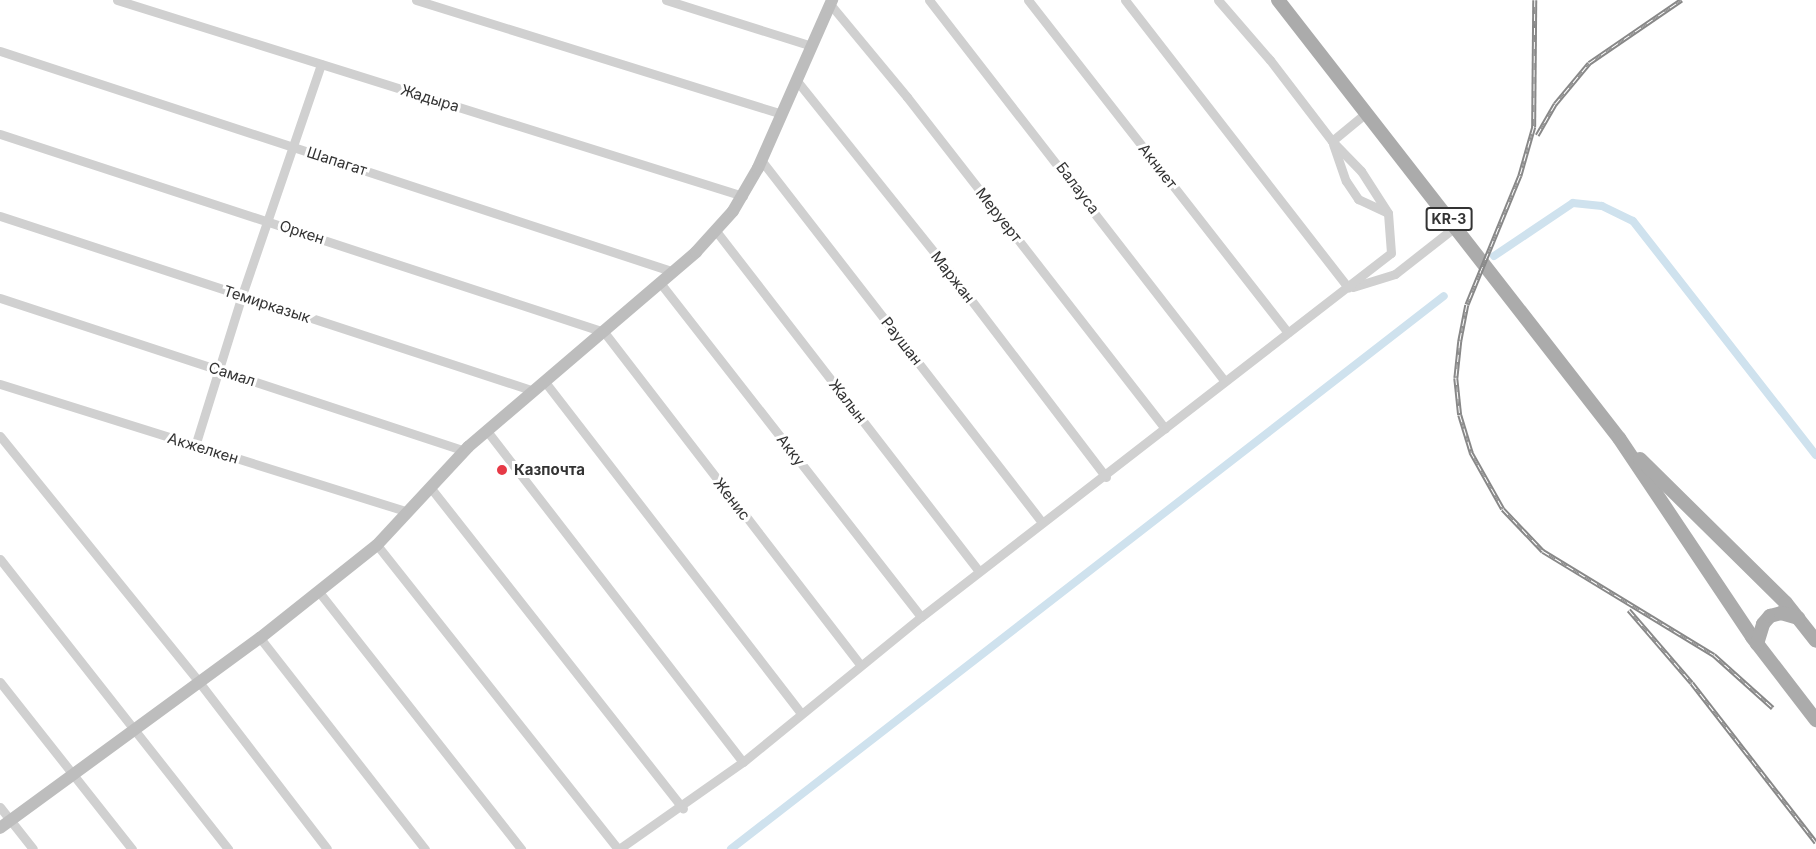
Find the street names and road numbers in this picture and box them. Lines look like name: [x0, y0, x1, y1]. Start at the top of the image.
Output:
street label: Жадыра: [399, 81, 461, 115]
street label: Акниет: [1135, 140, 1181, 192]
street label: Шапагат: [305, 143, 369, 179]
street label: Балауса: [1053, 159, 1103, 217]
street label: Меруерт: [972, 184, 1026, 246]
road number: KR-3: [1425, 208, 1473, 230]
street label: Оркен: [277, 216, 327, 248]
street label: Маржан: [927, 248, 979, 306]
street label: Темирказык: [221, 282, 313, 326]
street label: Раушан: [878, 313, 926, 369]
street label: Самал: [206, 358, 258, 390]
street label: Жалын: [825, 376, 871, 426]
street label: Акжелкен: [165, 429, 241, 467]
street label: Акку: [773, 431, 809, 469]
street label: Женис: [710, 474, 754, 524]

